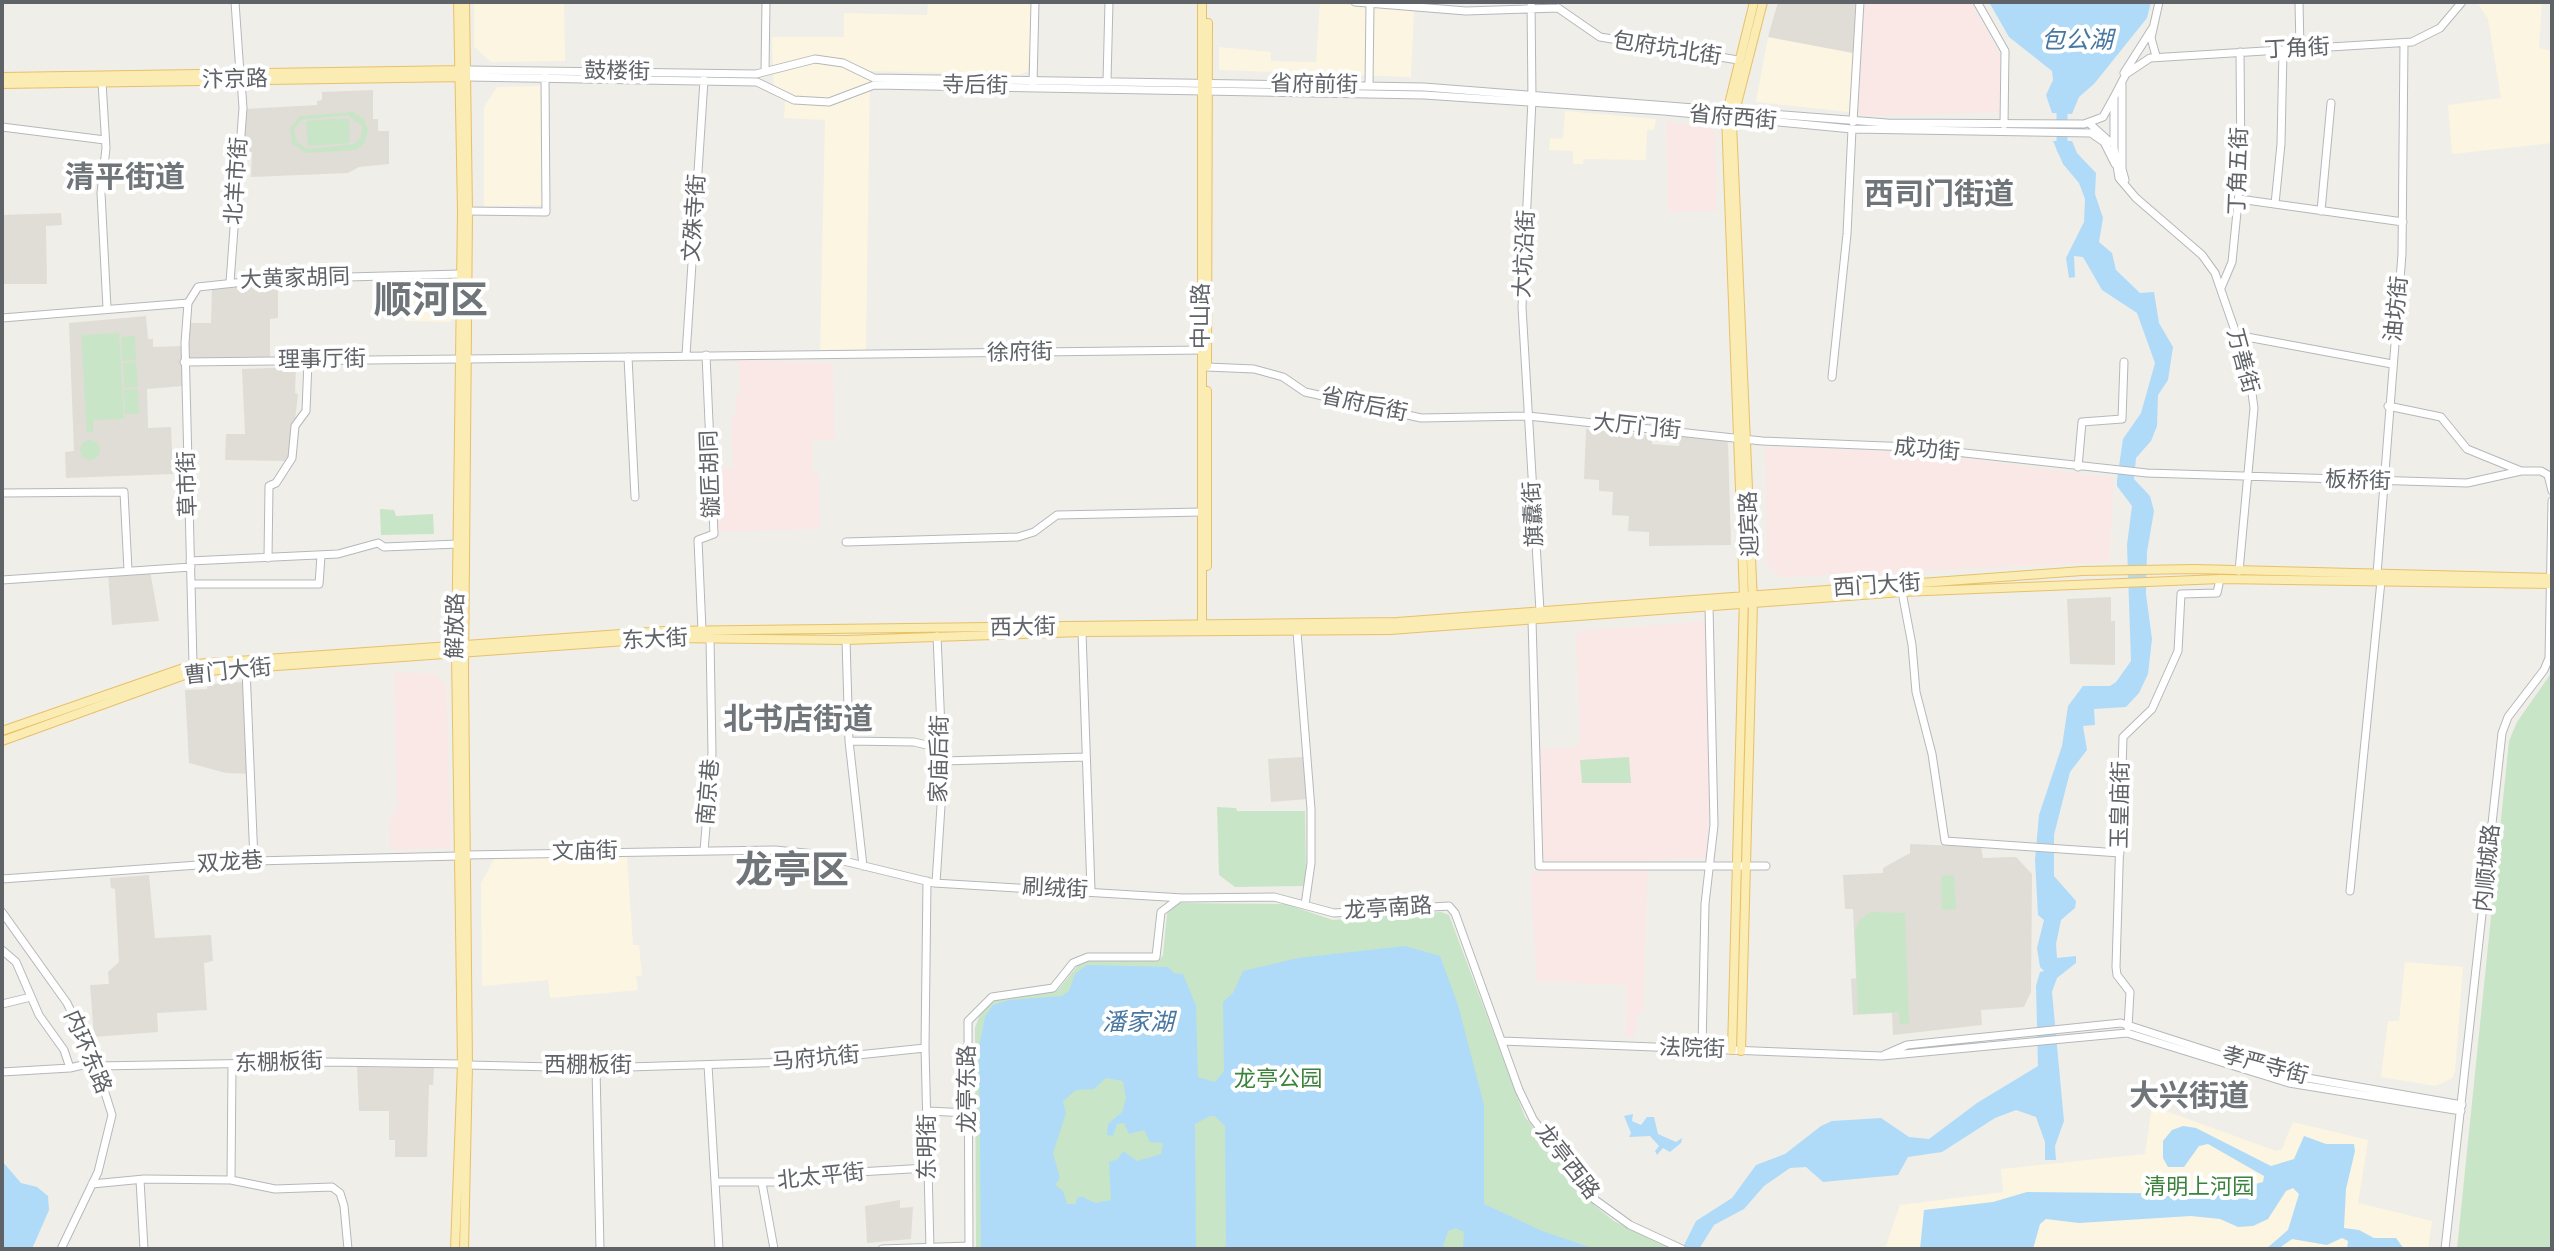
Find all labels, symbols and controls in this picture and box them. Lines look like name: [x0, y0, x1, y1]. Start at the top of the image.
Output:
street label: 包府坑北街: [1611, 27, 1723, 71]
water label: 包公湖: [2041, 27, 2113, 55]
street label: 丁角街: [2263, 34, 2331, 64]
street label: 鼓楼街: [584, 58, 650, 86]
street label: 汴京路: [202, 66, 268, 94]
street label: 省府前街: [1270, 71, 1358, 99]
street label: 寺后街: [942, 72, 1008, 100]
street label: 省府西街: [1688, 101, 1778, 135]
street label: 丁角五街: [2224, 127, 2254, 215]
street label: 北羊市街: [221, 136, 253, 226]
district label: 清平街道: [65, 160, 185, 196]
street label: 文殊寺街: [679, 173, 711, 263]
district label: 西司门街道: [1864, 177, 2014, 213]
street label: 大坑沿街: [1510, 209, 1540, 299]
street label: 大黄家胡同: [240, 264, 350, 294]
street label: 油坊街: [2380, 275, 2414, 343]
district label: 顺河区: [374, 279, 488, 325]
street label: 中山路: [1189, 283, 1215, 349]
street label: 万善街: [2221, 326, 2263, 396]
street label: 徐府街: [987, 339, 1053, 367]
street label: 理事厅街: [278, 346, 366, 374]
street label: 省府后街: [1318, 383, 1410, 427]
street label: 大厅门街: [1592, 409, 1682, 445]
street label: 镟匠胡同: [696, 430, 726, 518]
street label: 成功街: [1893, 434, 1961, 466]
street label: 草市街: [174, 451, 202, 517]
street label: 板桥街: [2325, 467, 2391, 495]
street label: 旗纛街: [1519, 480, 1549, 548]
street label: 迎宾路: [1736, 491, 1764, 557]
street label: 西门大街: [1832, 570, 1922, 602]
street label: 解放路: [442, 593, 470, 659]
street label: 西大街: [990, 614, 1056, 642]
street label: 东大街: [621, 625, 689, 655]
street label: 曹门大街: [183, 654, 273, 690]
district label: 北书店街道: [723, 702, 873, 738]
street label: 家庙后街: [926, 715, 954, 803]
street label: 南京巷: [693, 758, 725, 826]
street label: 玉皇庙街: [2107, 761, 2135, 849]
street label: 内顺城路: [2470, 823, 2506, 913]
street label: 文庙街: [552, 838, 618, 866]
street label: 双龙巷: [196, 848, 264, 878]
district label: 龙亭区: [735, 849, 849, 895]
street label: 刷绒街: [1021, 874, 1089, 904]
street label: 龙亭南路: [1343, 893, 1433, 925]
street label: 内环东路: [58, 1006, 116, 1098]
water label: 潘家湖: [1102, 1009, 1174, 1037]
street label: 法院街: [1659, 1035, 1725, 1063]
street label: 马府坑街: [771, 1042, 861, 1076]
street label: 孝严寺街: [2219, 1042, 2311, 1090]
street label: 龙亭东路: [955, 1045, 981, 1133]
street label: 东棚板街: [235, 1048, 323, 1078]
street label: 西棚板街: [544, 1053, 632, 1079]
park label: 龙亭公园: [1234, 1067, 1322, 1093]
district label: 大兴街道: [2129, 1079, 2249, 1115]
street label: 东明街: [915, 1114, 941, 1180]
street label: 龙亭西路: [1530, 1119, 1604, 1205]
street label: 北太平街: [776, 1159, 866, 1195]
park label: 清明上河园: [2144, 1175, 2254, 1201]

